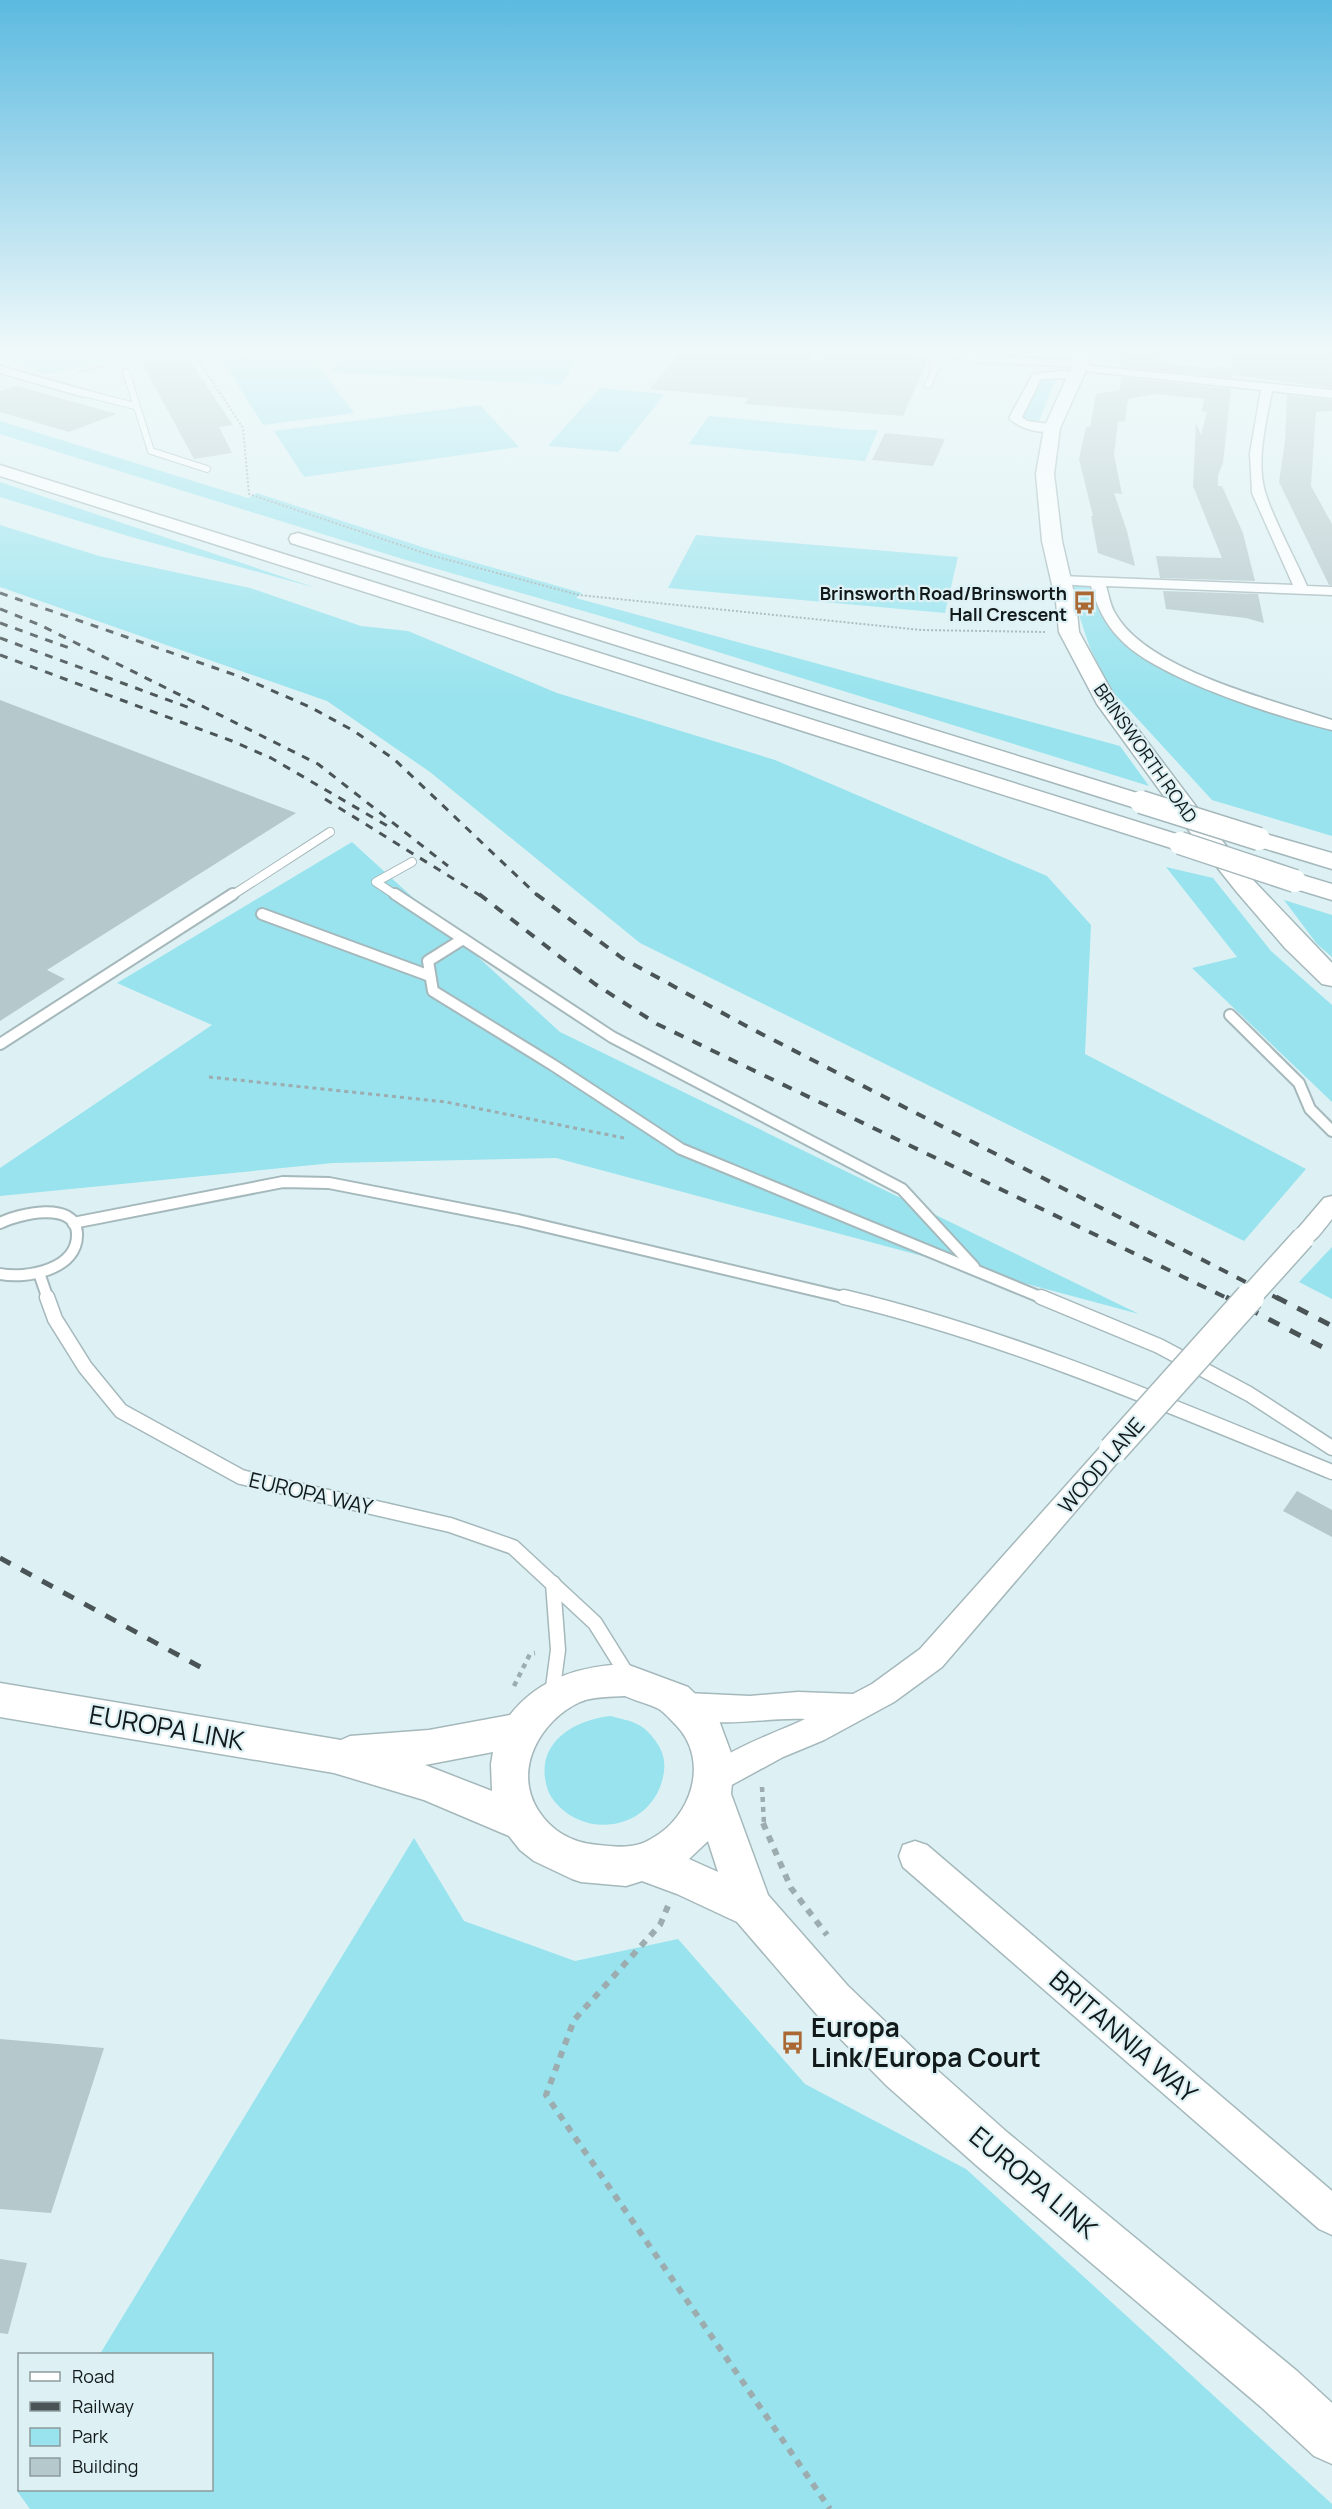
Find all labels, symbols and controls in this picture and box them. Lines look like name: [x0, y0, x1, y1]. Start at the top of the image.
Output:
place label: Brinsworth Road/Brinsworth Hall Crescent: [820, 581, 1067, 626]
bus stop icon: Brinsworth Road/Brinsworth Hall Crescent: [1072, 590, 1098, 616]
street label: BRINSWORTH ROAD: [1089, 679, 1203, 827]
street label: WOOD LANE: [1052, 1411, 1150, 1519]
street label: EUROPA WAY: [246, 1465, 376, 1521]
street label: EUROPA LINK: [87, 1696, 248, 1758]
street label: BRITANNIA WAY: [1042, 1962, 1206, 2111]
place label: Europa Link/Europa Court: [811, 2009, 1041, 2075]
bus stop icon: Europa Link/Europa Court: [780, 2029, 806, 2055]
street label: EUROPA LINK: [962, 2118, 1106, 2247]
legend: [18, 2353, 213, 2491]
text: Road: [72, 2364, 115, 2388]
text: Railway: [72, 2394, 134, 2418]
text: Park: [72, 2424, 109, 2448]
text: Building: [72, 2454, 138, 2478]

